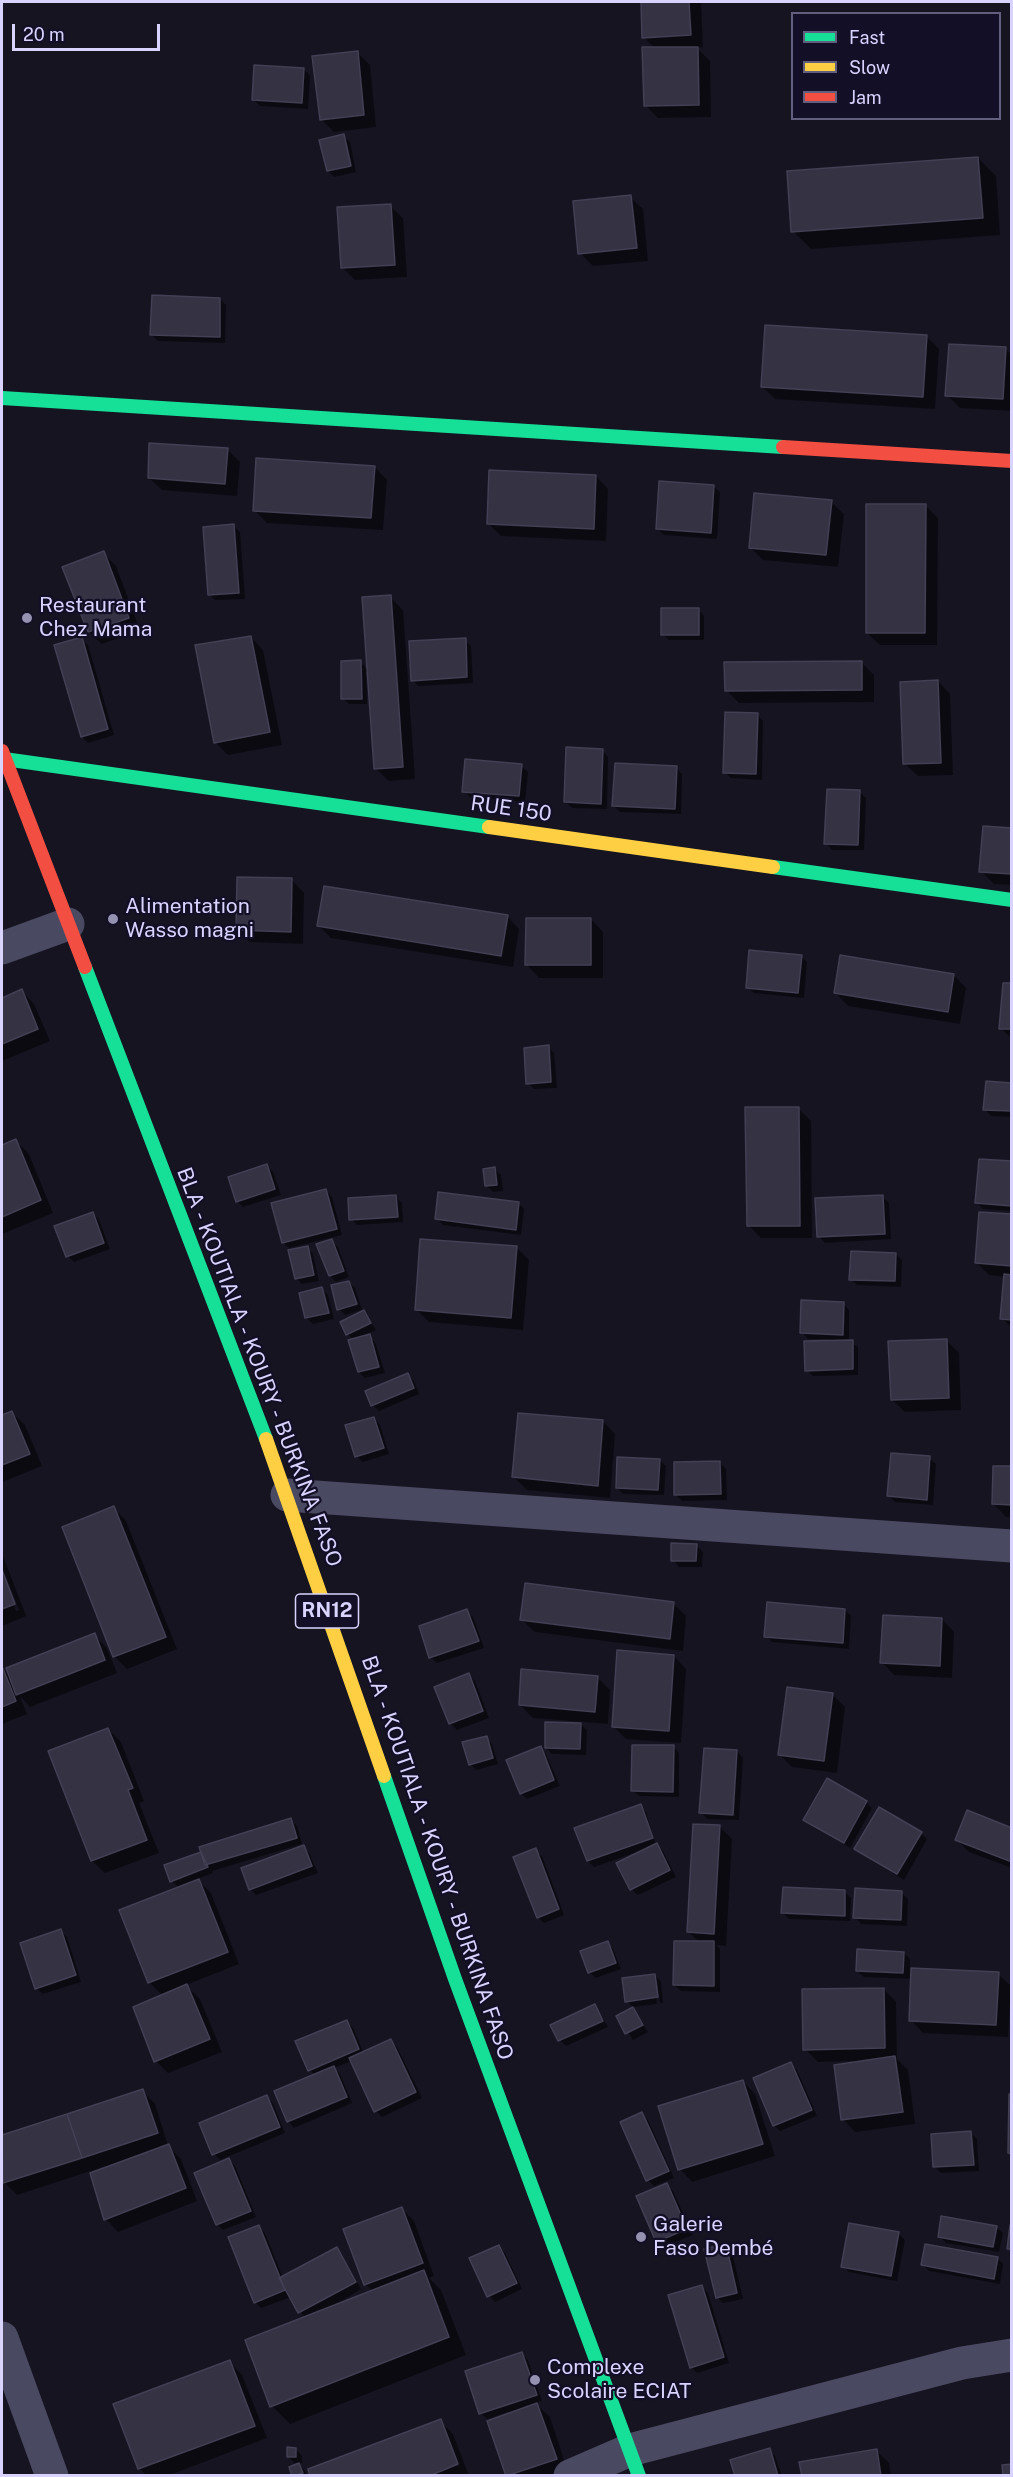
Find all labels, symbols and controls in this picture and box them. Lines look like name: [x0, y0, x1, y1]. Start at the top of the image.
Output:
scale bar: [15, 12, 164, 50]
legend: [791, 12, 1001, 120]
text: 20 m: [23, 24, 65, 45]
text: Fast: [849, 27, 885, 48]
text: Slow: [849, 57, 890, 78]
text: Jam: [849, 87, 882, 108]
place label: Restaurant Chez Mama: [39, 593, 152, 643]
marker: Restaurant Chez Mama: [20, 611, 34, 625]
street label: RUE 150: [469, 791, 553, 827]
place label: Alimentation Wasso magni: [125, 894, 254, 944]
marker: Alimentation Wasso magni: [106, 912, 120, 926]
street label: BLA - KOUTIALA - KOURY - BURKINA FASO: [171, 1164, 347, 1570]
road number: RN12: [296, 1594, 358, 1628]
street label: BLA - KOUTIALA - KOURY - BURKINA FASO: [356, 1653, 518, 2063]
place label: Galerie Faso Dembé: [653, 2212, 773, 2262]
marker: Galerie Faso Dembé: [634, 2230, 648, 2244]
place label: Complexe Scolaire ECIAT: [547, 2355, 691, 2405]
marker: Complexe Scolaire ECIAT: [528, 2373, 542, 2387]

